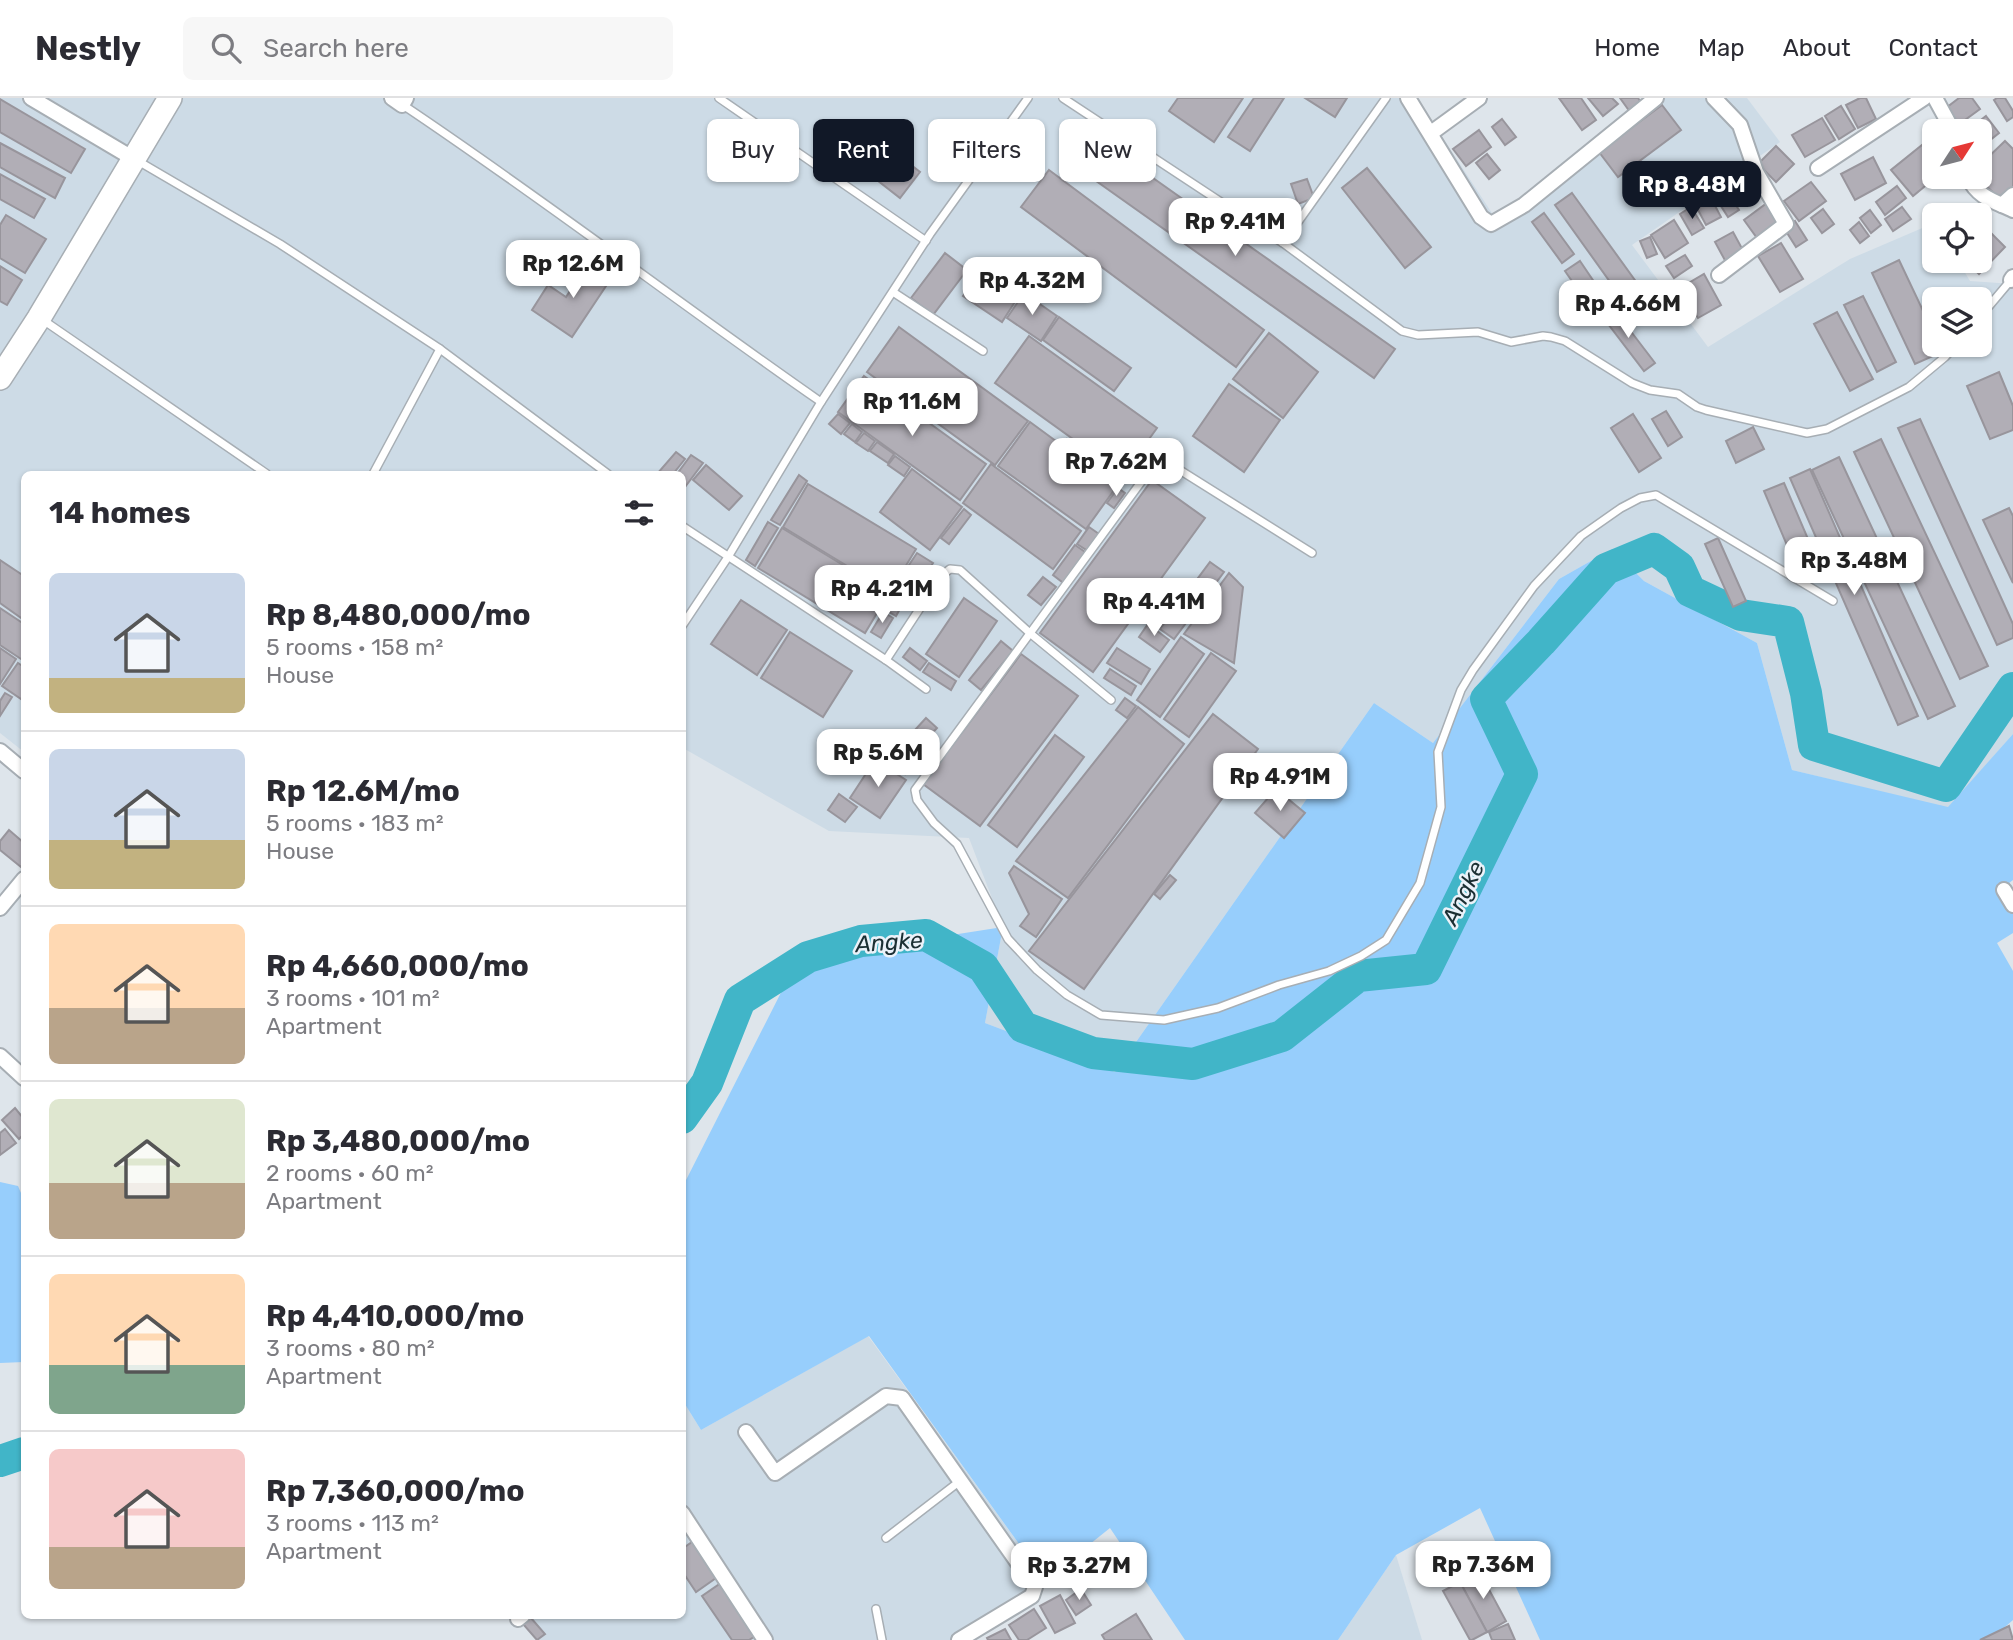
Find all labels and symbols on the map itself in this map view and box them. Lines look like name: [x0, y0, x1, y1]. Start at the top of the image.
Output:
north arrow: [1922, 119, 1992, 189]
pin: Rp 8.48M: [1620, 162, 1764, 221]
pin: Rp 9.41M: [1163, 198, 1307, 258]
pin: Rp 12.6M: [501, 240, 645, 300]
pin: Rp 4.32M: [960, 258, 1104, 317]
pin: Rp 4.66M: [1556, 280, 1700, 340]
pin: Rp 11.6M: [840, 378, 984, 438]
pin: Rp 7.62M: [1044, 438, 1188, 498]
pin: Rp 3.48M: [1782, 538, 1926, 597]
pin: Rp 4.21M: [810, 566, 954, 625]
pin: Rp 4.41M: [1082, 578, 1226, 638]
pin: Rp 5.6M: [813, 730, 943, 789]
pin: Rp 4.91M: [1208, 754, 1352, 813]
water label: Angke: [1435, 857, 1490, 930]
water label: Angke: [853, 926, 924, 958]
pin: Rp 3.27M: [1007, 1542, 1151, 1602]
pin: Rp 7.36M: [1411, 1542, 1555, 1601]

